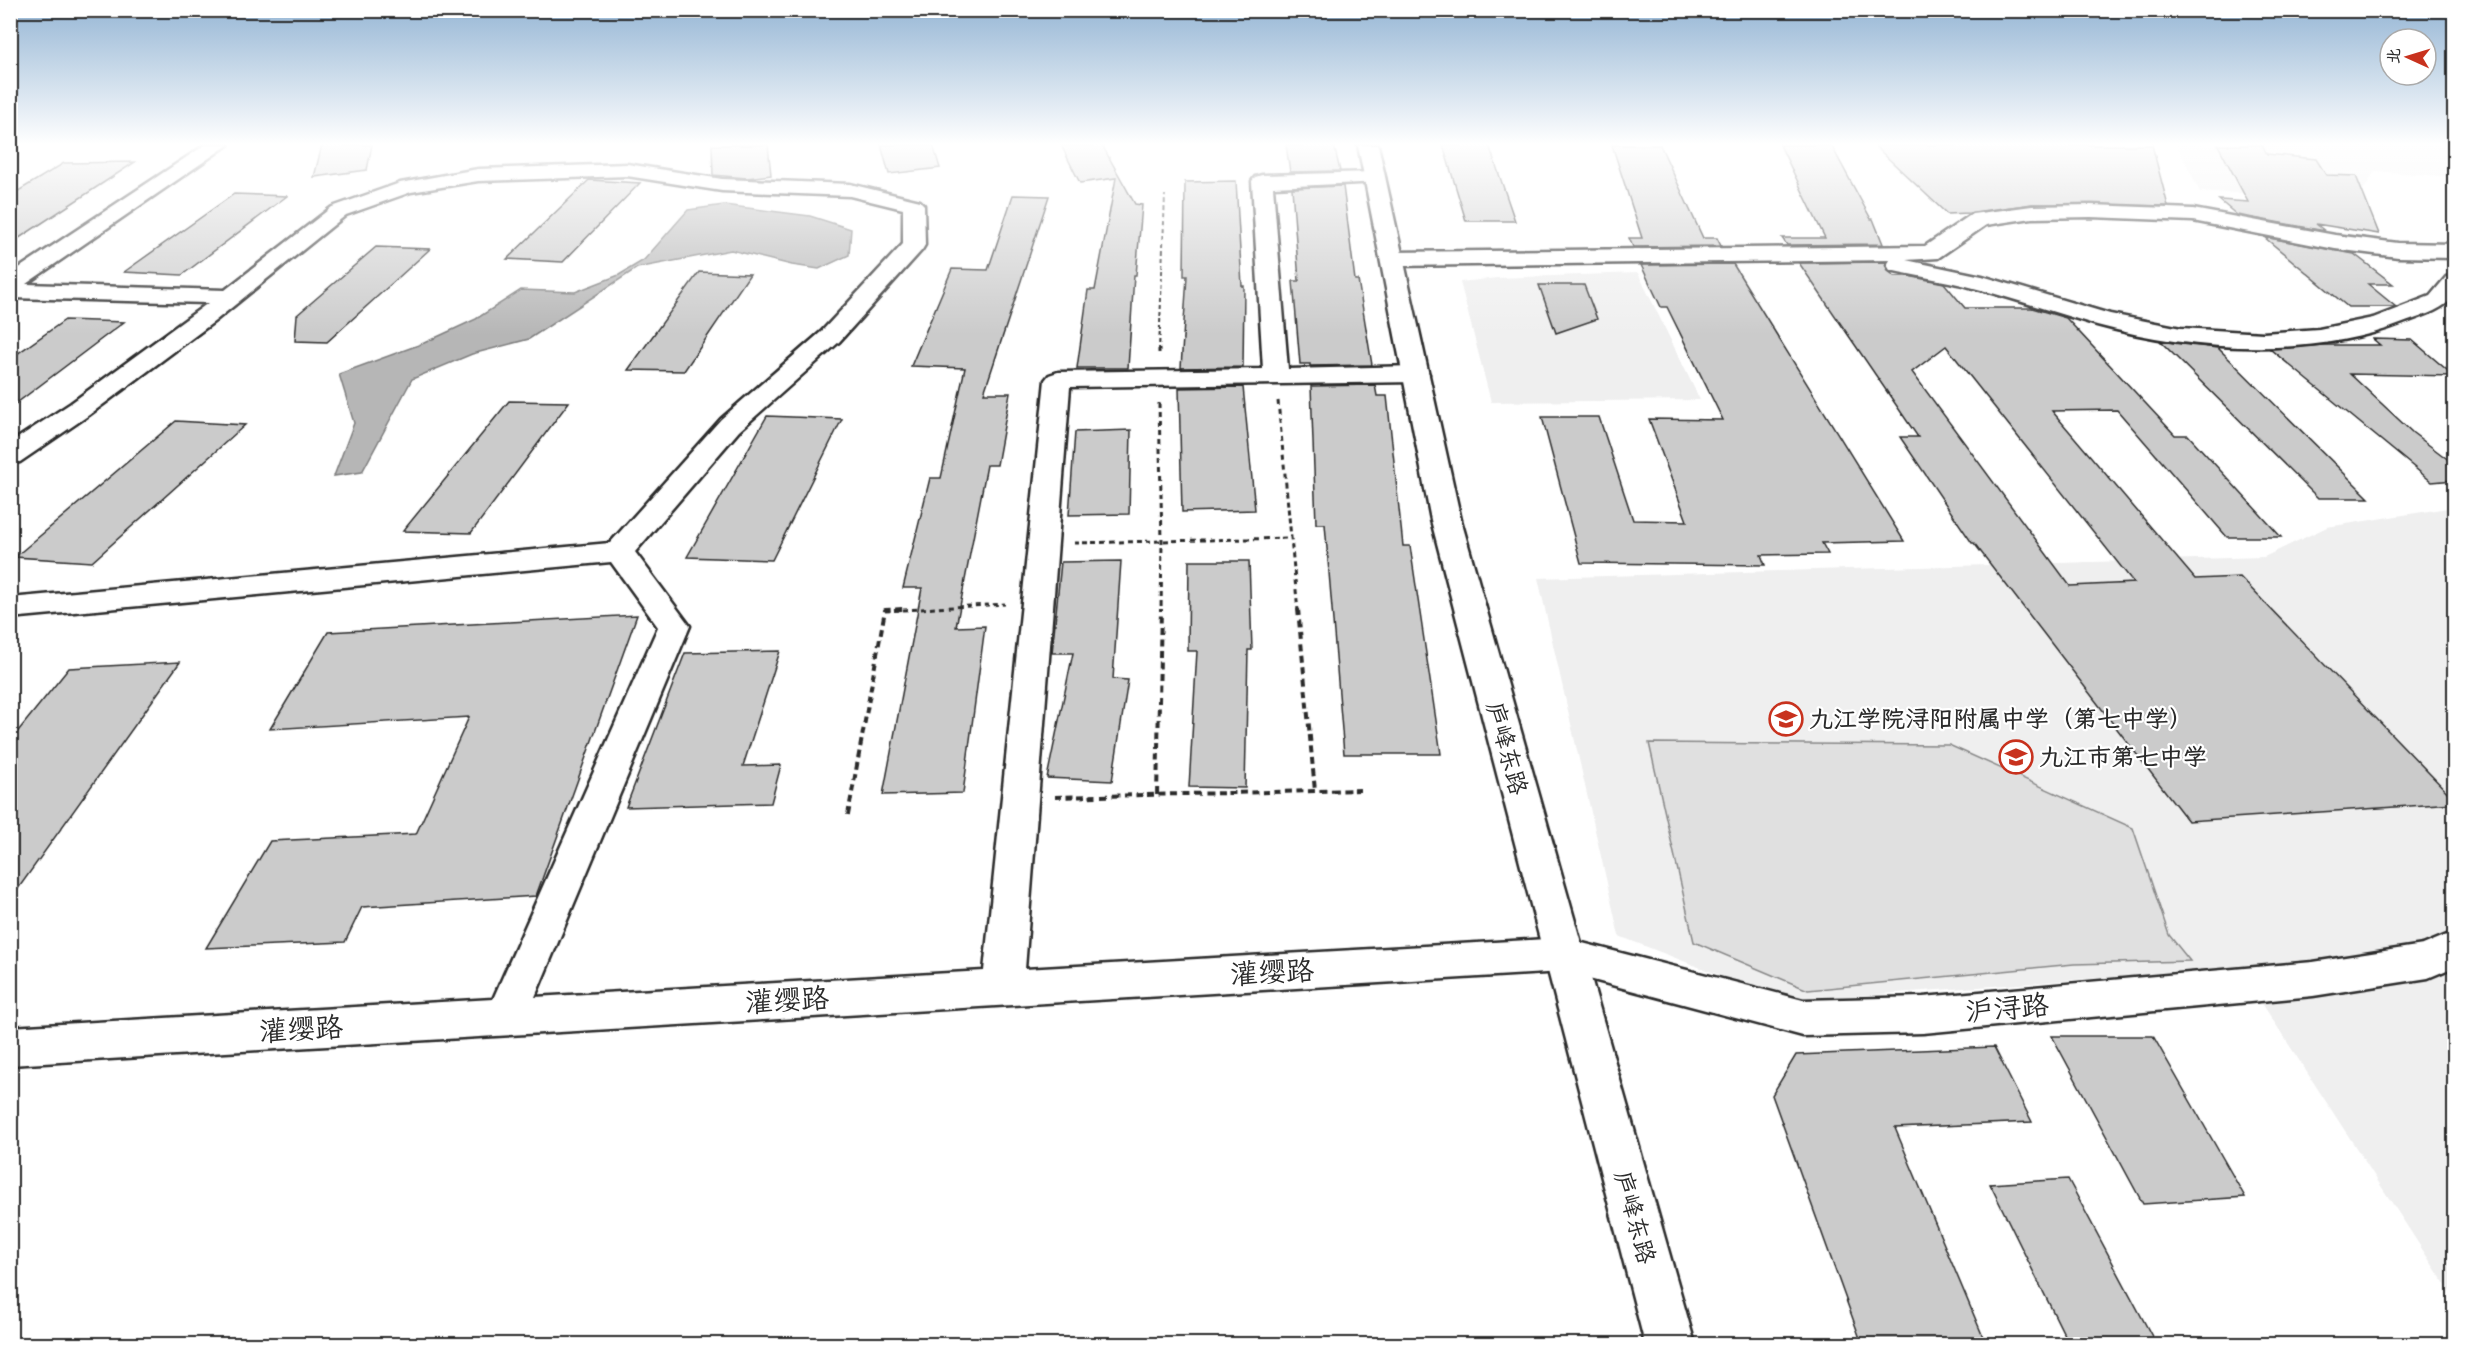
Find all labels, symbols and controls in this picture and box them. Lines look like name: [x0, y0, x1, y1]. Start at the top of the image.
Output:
north arrow: [2378, 27, 2438, 87]
text: 北: [2383, 47, 2405, 65]
street label: 庐峰东路: [1480, 698, 1534, 798]
school or university icon: 九江学院浔阳附属中学（第七中学）: [1768, 701, 1804, 737]
place label: 九江学院浔阳附属中学（第七中学）: [1809, 704, 2193, 734]
school or university icon: 九江市第七中学: [1998, 739, 2034, 775]
place label: 九江市第七中学: [2039, 742, 2207, 772]
street label: 灌缨路: [1229, 952, 1315, 992]
street label: 灌缨路: [744, 980, 830, 1020]
street label: 沪浔路: [1964, 987, 2050, 1029]
street label: 灌缨路: [258, 1009, 344, 1049]
street label: 庐峰东路: [1608, 1167, 1662, 1267]

